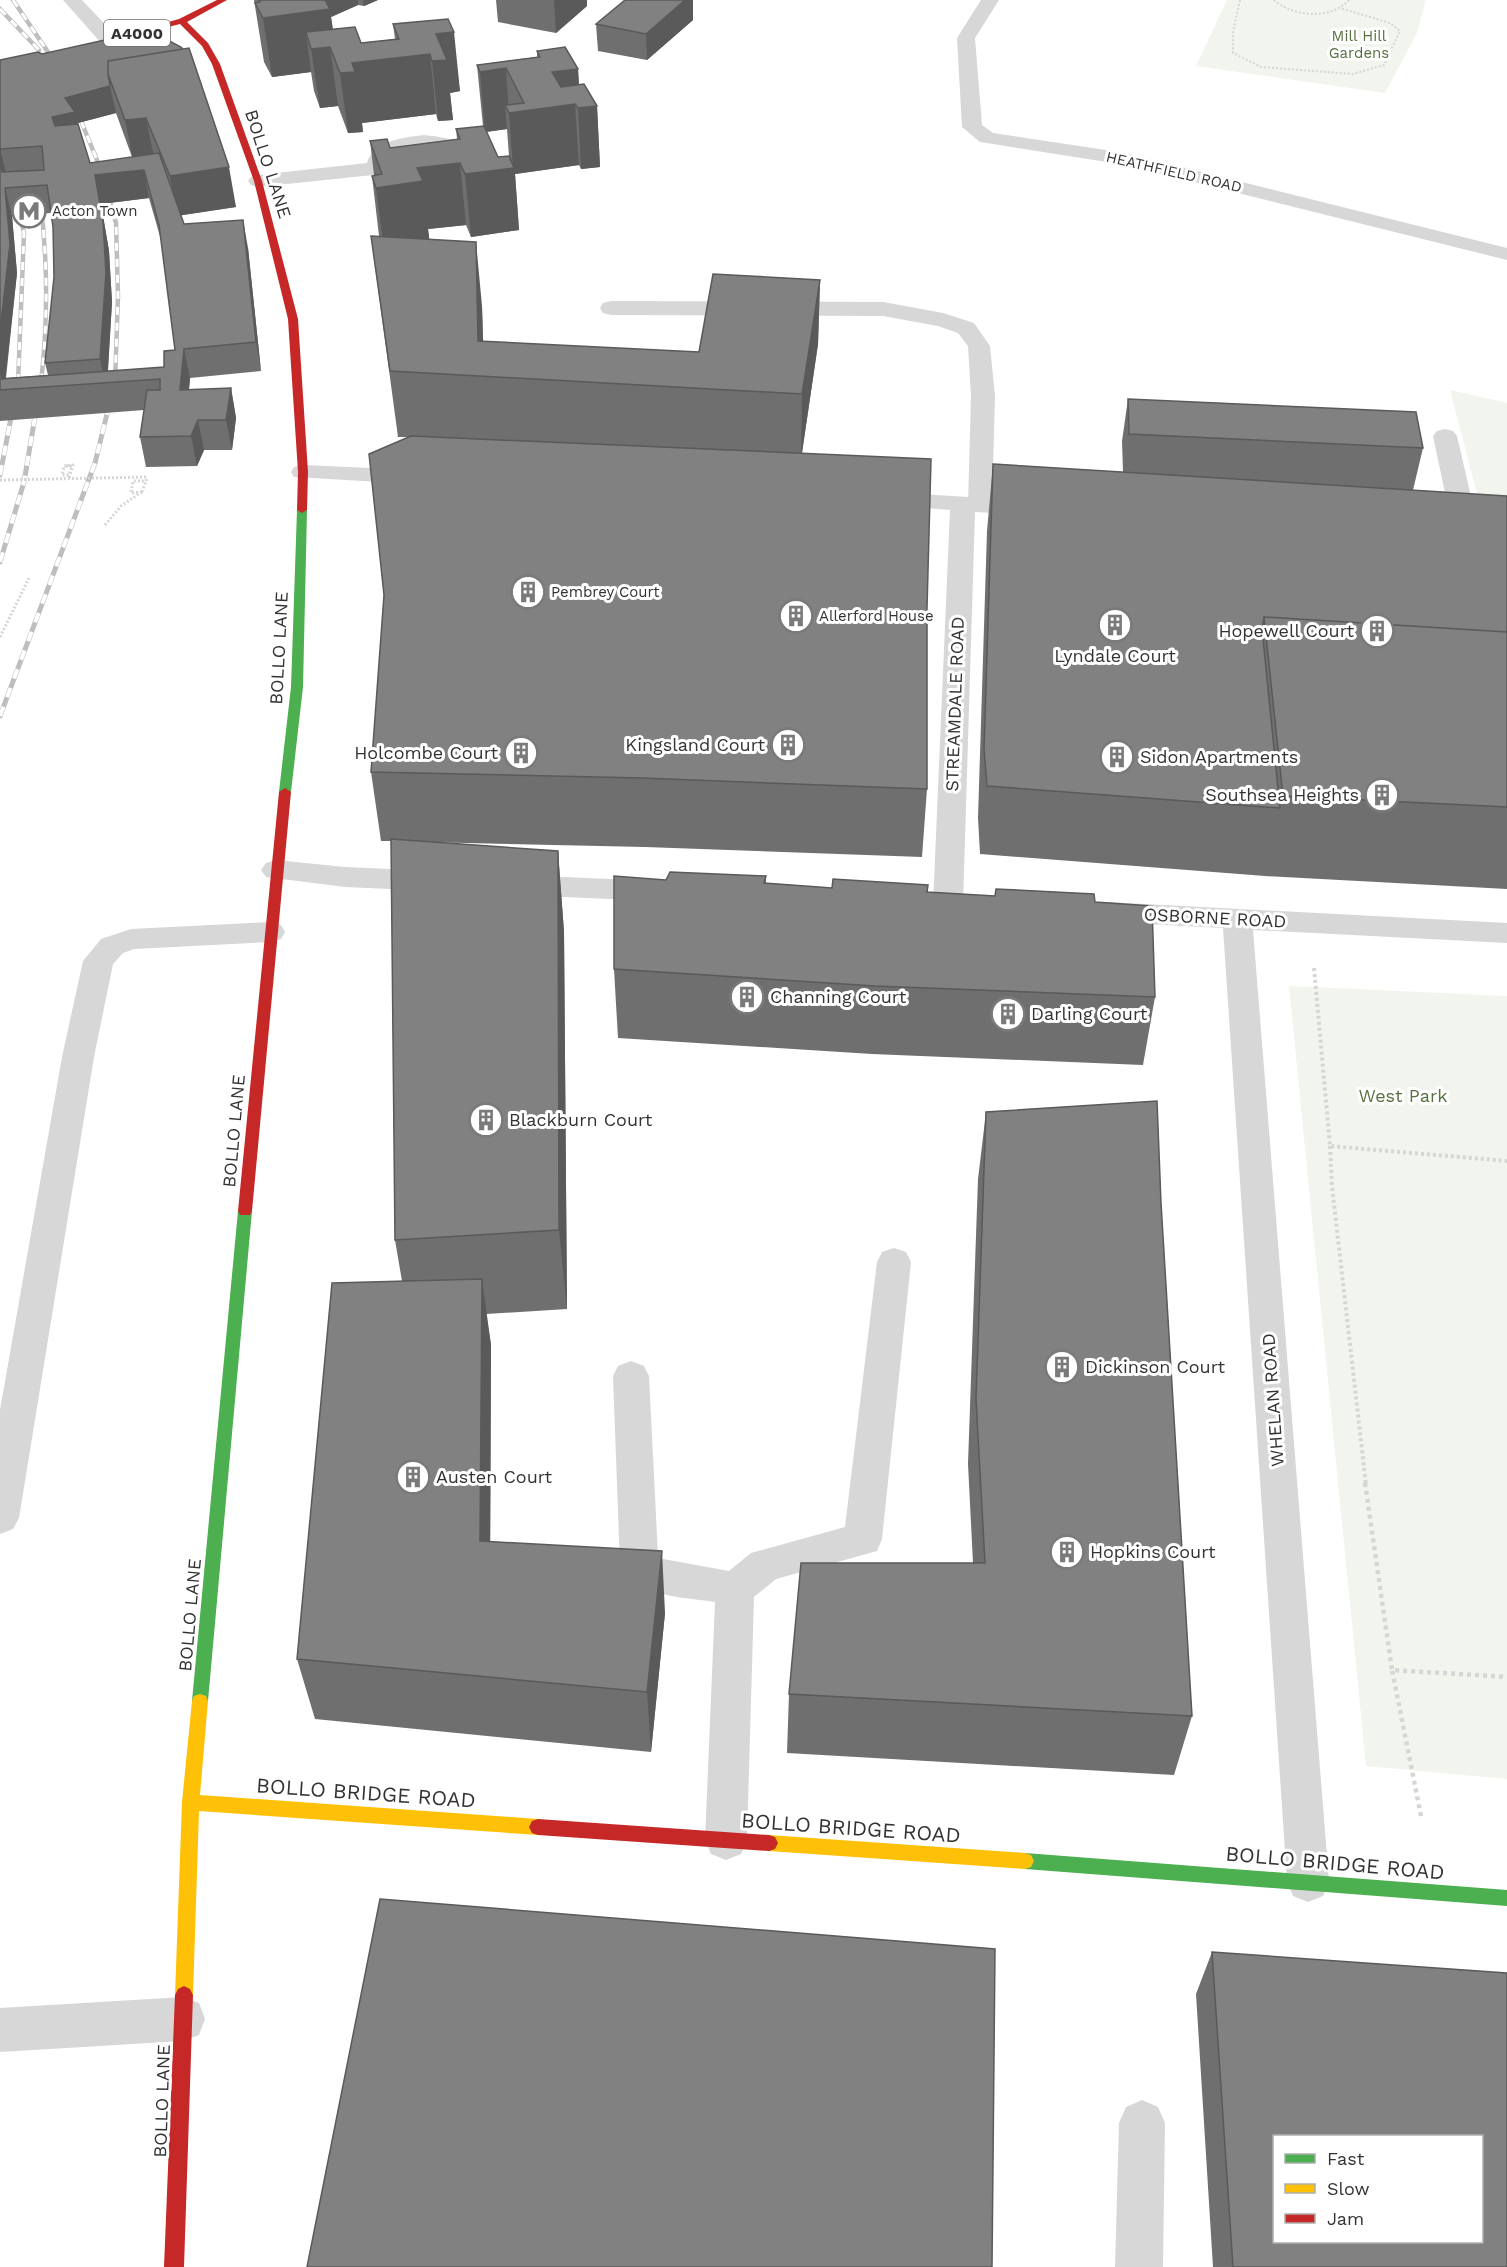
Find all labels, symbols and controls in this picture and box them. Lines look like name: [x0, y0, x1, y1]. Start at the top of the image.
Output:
road number: A4000: [104, 20, 170, 46]
park label: Mill Hill Gardens: [1329, 27, 1389, 62]
street label: BOLLO LANE: [241, 107, 296, 221]
street label: HEATHFIELD ROAD: [1104, 148, 1244, 196]
metro station icon: Acton Town: [11, 193, 47, 229]
place label: Acton Town: [52, 202, 137, 220]
building icon: Pembrey Court: [510, 574, 546, 610]
place label: Pembrey Court: [551, 583, 660, 601]
street label: BOLLO LANE: [265, 591, 292, 705]
building icon: Allerford House: [778, 598, 814, 634]
place label: Allerford House: [819, 607, 934, 625]
building icon: Lyndale Court: [1097, 607, 1133, 643]
building icon: Hopewell Court: [1359, 613, 1395, 649]
street label: STREAMDALE ROAD: [941, 616, 968, 792]
place label: Hopewell Court: [1218, 620, 1354, 641]
place label: Lyndale Court: [1054, 645, 1176, 666]
building icon: Kingsland Court: [770, 727, 806, 763]
place label: Kingsland Court: [625, 734, 765, 755]
building icon: Holcombe Court: [503, 735, 539, 771]
building icon: Sidon Apartments: [1099, 739, 1135, 775]
place label: Holcombe Court: [354, 742, 498, 763]
place label: Sidon Apartments: [1140, 746, 1298, 767]
building icon: Southsea Heights: [1364, 777, 1400, 813]
place label: Southsea Heights: [1205, 784, 1359, 805]
street label: OSBORNE ROAD: [1143, 903, 1287, 932]
building icon: Channing Court: [729, 979, 765, 1015]
place label: Channing Court: [770, 986, 907, 1007]
building icon: Darling Court: [990, 996, 1026, 1032]
place label: Darling Court: [1031, 1003, 1148, 1024]
street label: BOLLO LANE: [218, 1074, 249, 1188]
park label: West Park: [1359, 1085, 1447, 1106]
building icon: Blackburn Court: [468, 1102, 504, 1138]
place label: Blackburn Court: [509, 1109, 653, 1130]
street label: WHELAN ROAD: [1257, 1333, 1288, 1467]
building icon: Dickinson Court: [1044, 1349, 1080, 1385]
place label: Dickinson Court: [1085, 1356, 1226, 1377]
building icon: Austen Court: [395, 1459, 431, 1495]
place label: Austen Court: [436, 1466, 553, 1487]
building icon: Hopkins Court: [1049, 1534, 1085, 1570]
place label: Hopkins Court: [1090, 1541, 1216, 1562]
street label: BOLLO LANE: [174, 1558, 205, 1672]
street label: BOLLO BRIDGE ROAD: [256, 1772, 477, 1813]
street label: BOLLO BRIDGE ROAD: [741, 1807, 962, 1848]
street label: BOLLO BRIDGE ROAD: [1224, 1840, 1446, 1885]
street label: BOLLO LANE: [149, 2044, 174, 2158]
legend: [1273, 2135, 1483, 2243]
text: Fast: [1327, 2148, 1365, 2169]
text: Slow: [1327, 2178, 1370, 2199]
text: Jam: [1327, 2208, 1364, 2229]

